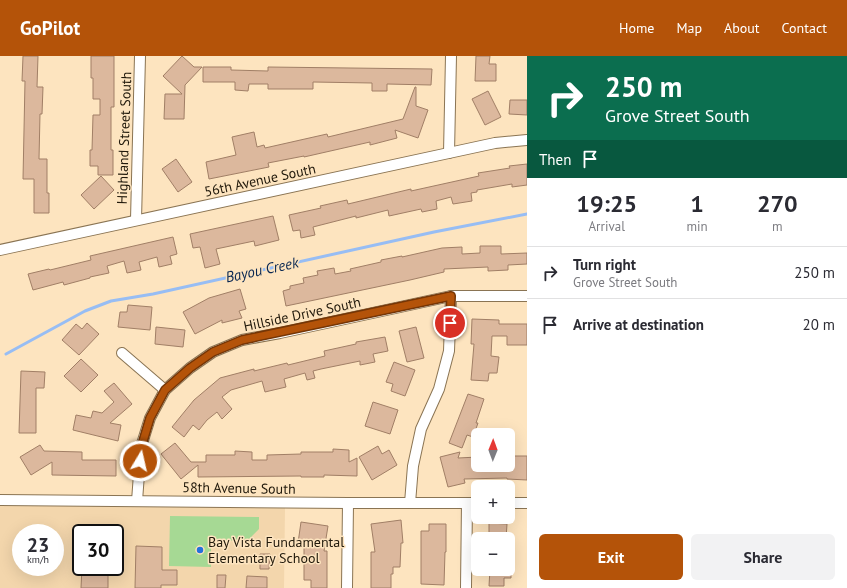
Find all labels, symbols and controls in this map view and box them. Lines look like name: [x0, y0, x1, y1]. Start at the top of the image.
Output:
text: GoPilot: [20, 16, 80, 40]
text: Home: [619, 19, 654, 37]
text: Map: [676, 19, 702, 37]
text: About: [724, 19, 760, 37]
text: Contact: [782, 19, 827, 37]
text: 250 m: [605, 68, 682, 105]
street label: Highland Street South: [113, 71, 135, 205]
icon: right: [539, 72, 591, 124]
text: Grove Street South: [605, 104, 750, 127]
icon: arrive: [579, 148, 601, 170]
text: Then: [539, 150, 571, 169]
street label: 56th Avenue South: [203, 159, 317, 201]
text: 19:25: [576, 188, 637, 219]
text: 1: [690, 188, 704, 219]
text: 270: [757, 188, 798, 219]
text: Arrival: [589, 218, 625, 235]
text: min: [686, 218, 708, 235]
text: m: [772, 218, 783, 235]
water label: Bayou Creek: [224, 252, 301, 287]
text: Turn right: [573, 255, 636, 274]
icon: right: [539, 262, 561, 284]
text: 250 m: [794, 263, 835, 282]
text: Grove Street South: [573, 274, 677, 291]
street label: Hillside Drive South: [242, 293, 362, 335]
pin: [433, 306, 467, 340]
icon: arrive: [439, 312, 461, 334]
icon: arrive: [539, 314, 561, 336]
text: Arrive at destination: [573, 315, 704, 334]
text: 20 m: [802, 315, 835, 334]
north arrow: [471, 428, 515, 472]
map controls: [471, 428, 515, 576]
position arrow: [119, 440, 161, 482]
street label: 58th Avenue South: [182, 478, 296, 498]
button: +: [471, 480, 515, 524]
speed limit sign: 30: [72, 524, 124, 576]
text: 23: [27, 532, 49, 558]
button: −: [471, 532, 515, 576]
place label: Bay Vista Fundamental Elementary School: [208, 533, 344, 567]
button: Exit: [539, 534, 683, 580]
button: Share: [691, 534, 835, 580]
marker: Bay Vista Fundamental Elementary School: [195, 545, 205, 555]
text: km/h: [27, 553, 49, 566]

